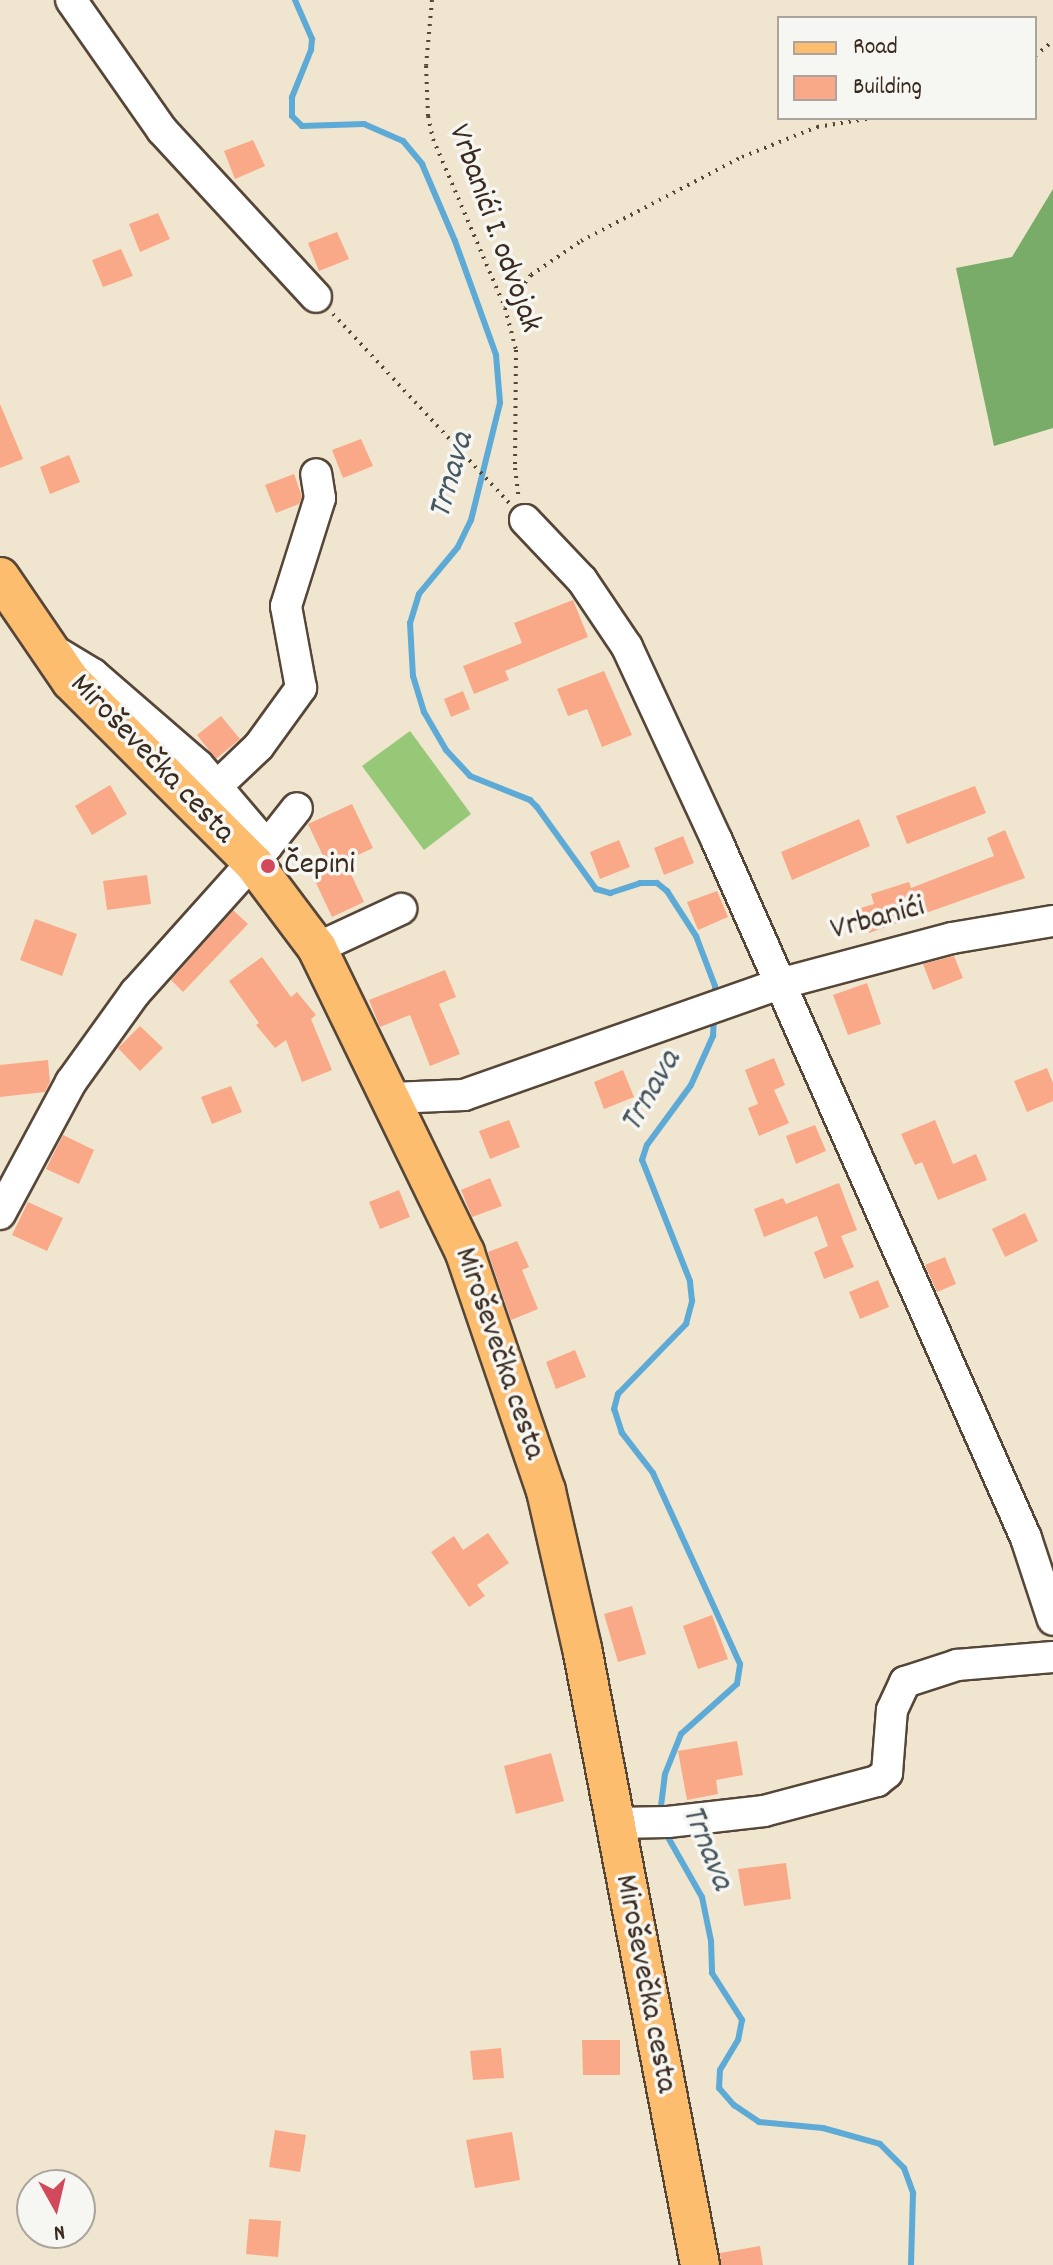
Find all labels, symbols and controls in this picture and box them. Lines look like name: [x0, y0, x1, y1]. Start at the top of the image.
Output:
legend: [777, 16, 1037, 120]
text: Road: [853, 31, 898, 65]
text: Building: [853, 71, 922, 105]
street label: Vrbanići I. odvojak: [438, 120, 548, 338]
water label: Trnava: [421, 428, 485, 524]
street label: Miroševečka cesta: [60, 667, 242, 853]
place label: Čepini: [284, 847, 355, 885]
marker: Čepini: [259, 857, 277, 875]
street label: Vrbanići: [827, 889, 929, 951]
water label: Trnava: [612, 1044, 692, 1140]
street label: Miroševečka cesta: [444, 1243, 552, 1465]
water label: Trnava: [671, 1800, 741, 1896]
street label: Miroševečka cesta: [604, 1872, 684, 2096]
north arrow: [16, 2169, 96, 2249]
text: N: [52, 2215, 67, 2247]

